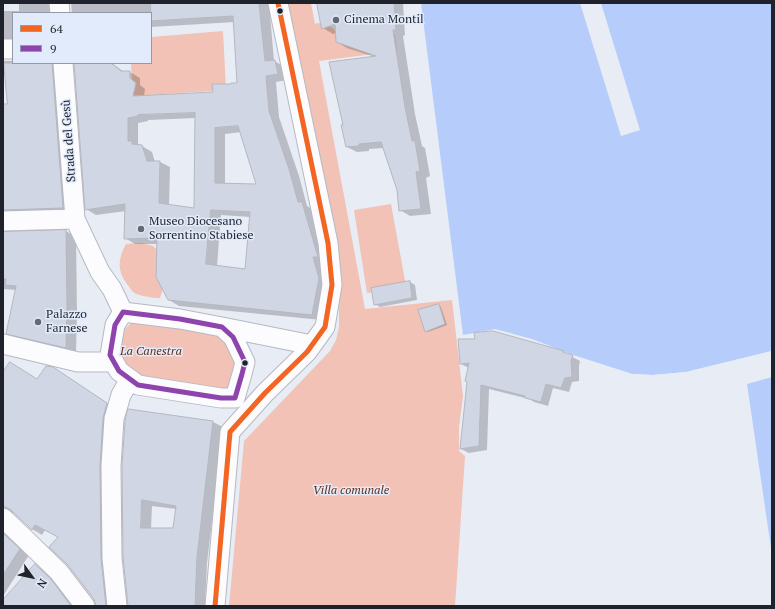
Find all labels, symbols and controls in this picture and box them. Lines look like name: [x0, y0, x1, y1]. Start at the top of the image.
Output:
unlabelled marker: [275, 6, 285, 16]
legend: [12, 12, 152, 64]
place label: Cinema Montil: [344, 13, 424, 27]
marker: Cinema Montil: [331, 15, 341, 25]
text: 64: [50, 21, 63, 36]
text: 9: [50, 41, 56, 56]
street label: Strada del Gesù: [59, 99, 79, 183]
place label: Museo Diocesano Sorrentino Stabiese: [149, 215, 254, 243]
marker: Museo Diocesano Sorrentino Stabiese: [136, 224, 146, 234]
place label: Palazzo Farnese: [46, 308, 88, 336]
marker: Palazzo Farnese: [33, 317, 43, 327]
park label: La Canestra: [120, 345, 182, 359]
unlabelled marker: [240, 358, 250, 368]
park label: Villa comunale: [313, 484, 389, 498]
north arrow: [12, 557, 52, 597]
text: N: [34, 576, 50, 591]

